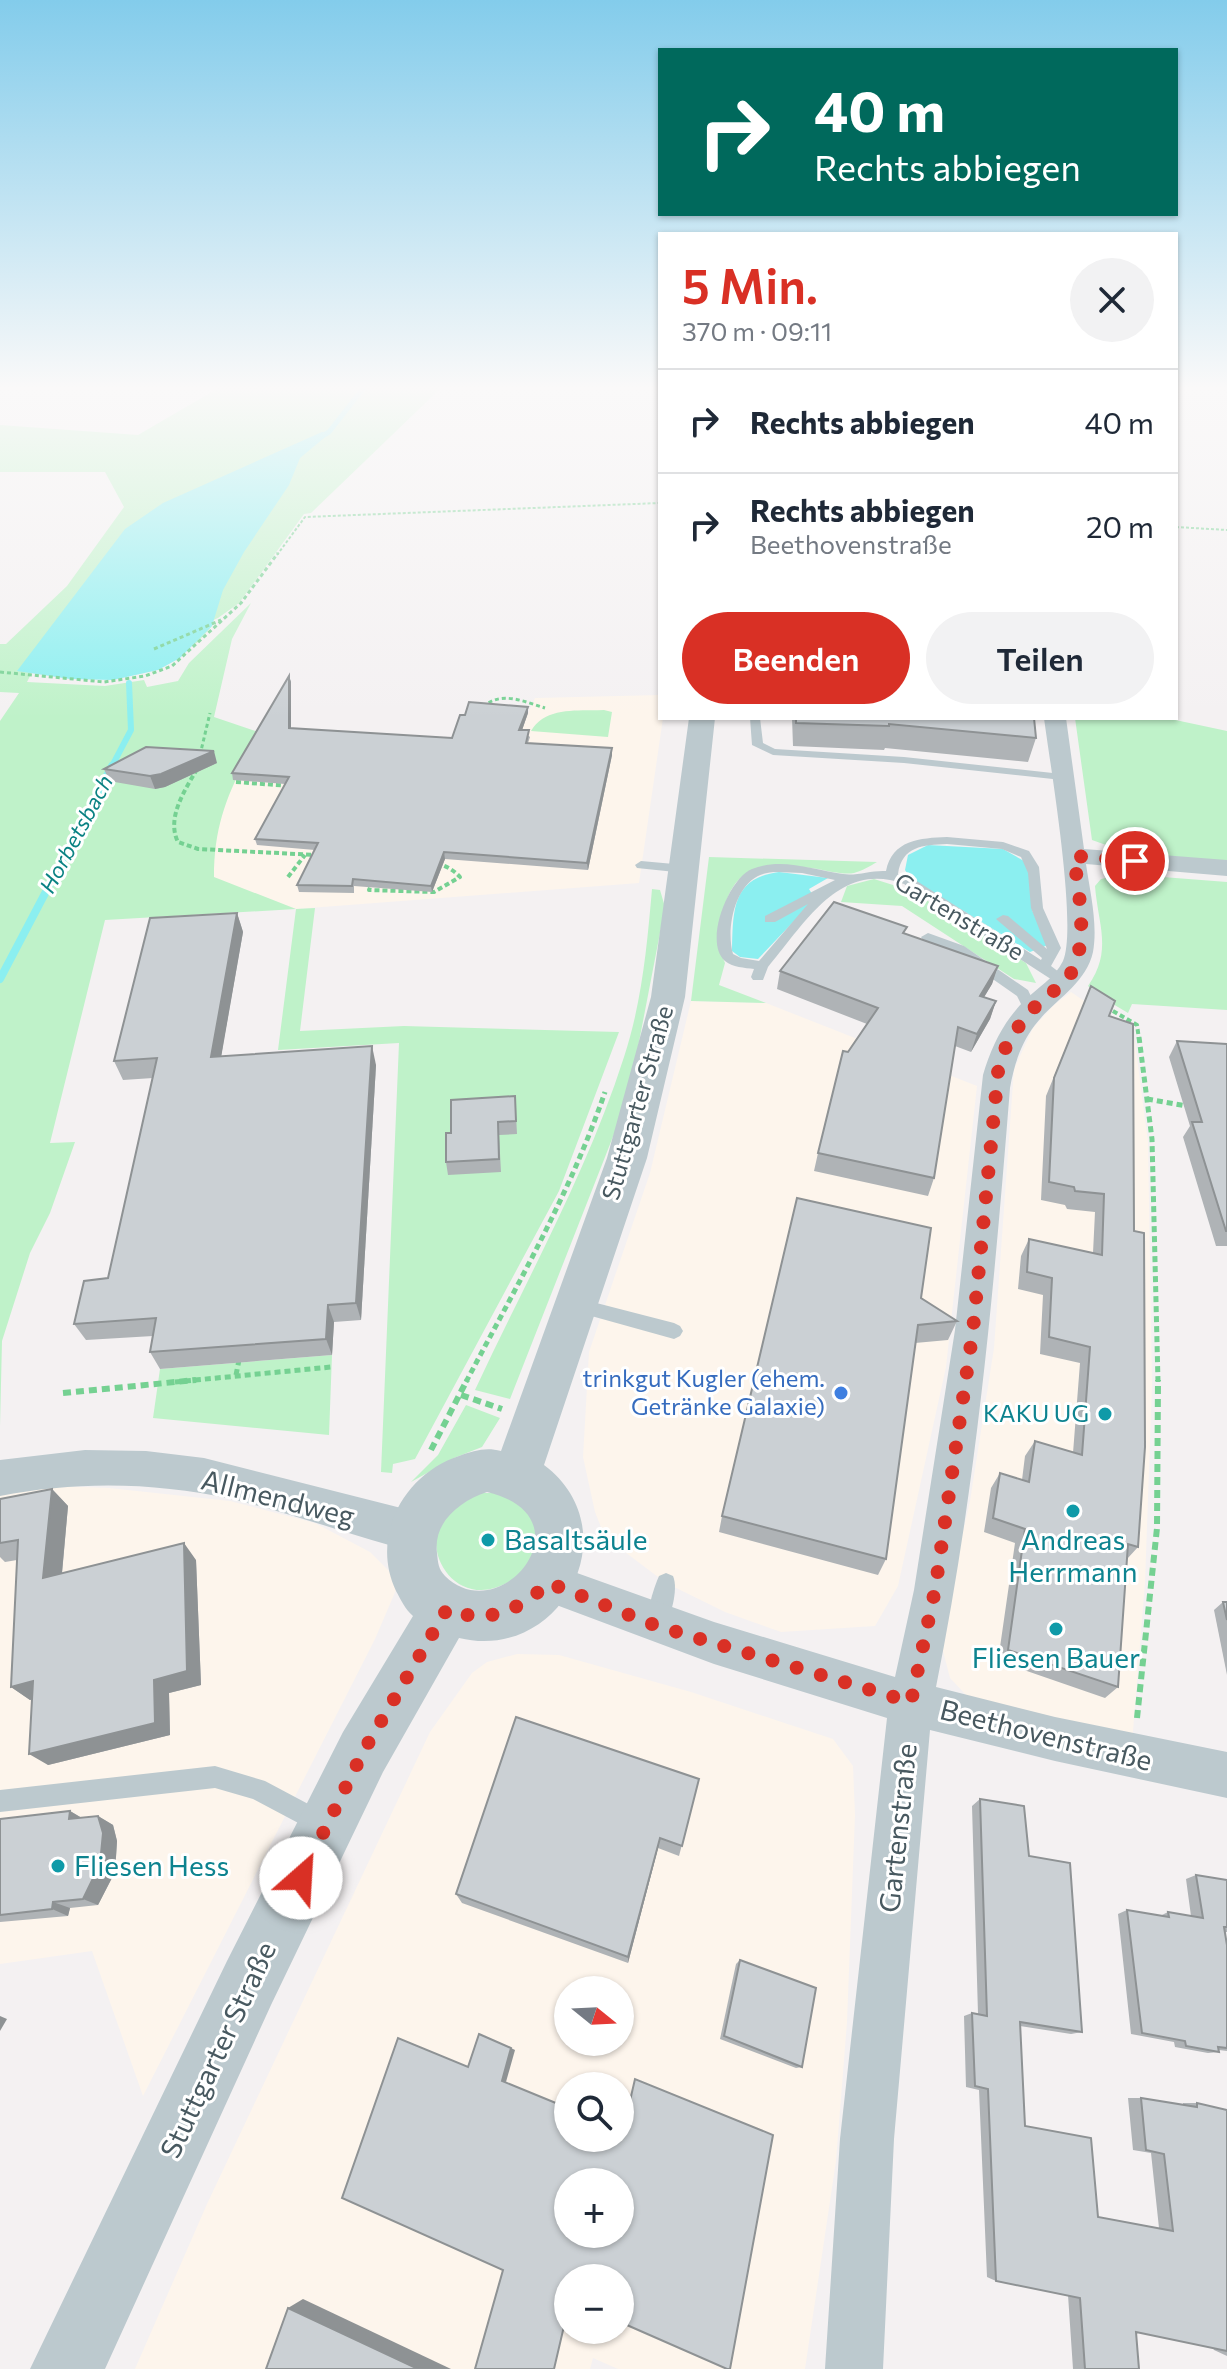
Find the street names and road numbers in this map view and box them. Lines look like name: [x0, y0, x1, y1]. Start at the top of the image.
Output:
street label: Gartenstraße: [890, 866, 1030, 966]
street label: Stuttgarter Straße: [595, 1002, 678, 1203]
street label: Allmendweg: [198, 1462, 358, 1532]
street label: Beethovenstraße: [937, 1691, 1156, 1777]
street label: Gartenstraße: [871, 1742, 923, 1914]
street label: Stuttgarter Straße: [152, 1936, 282, 2163]

